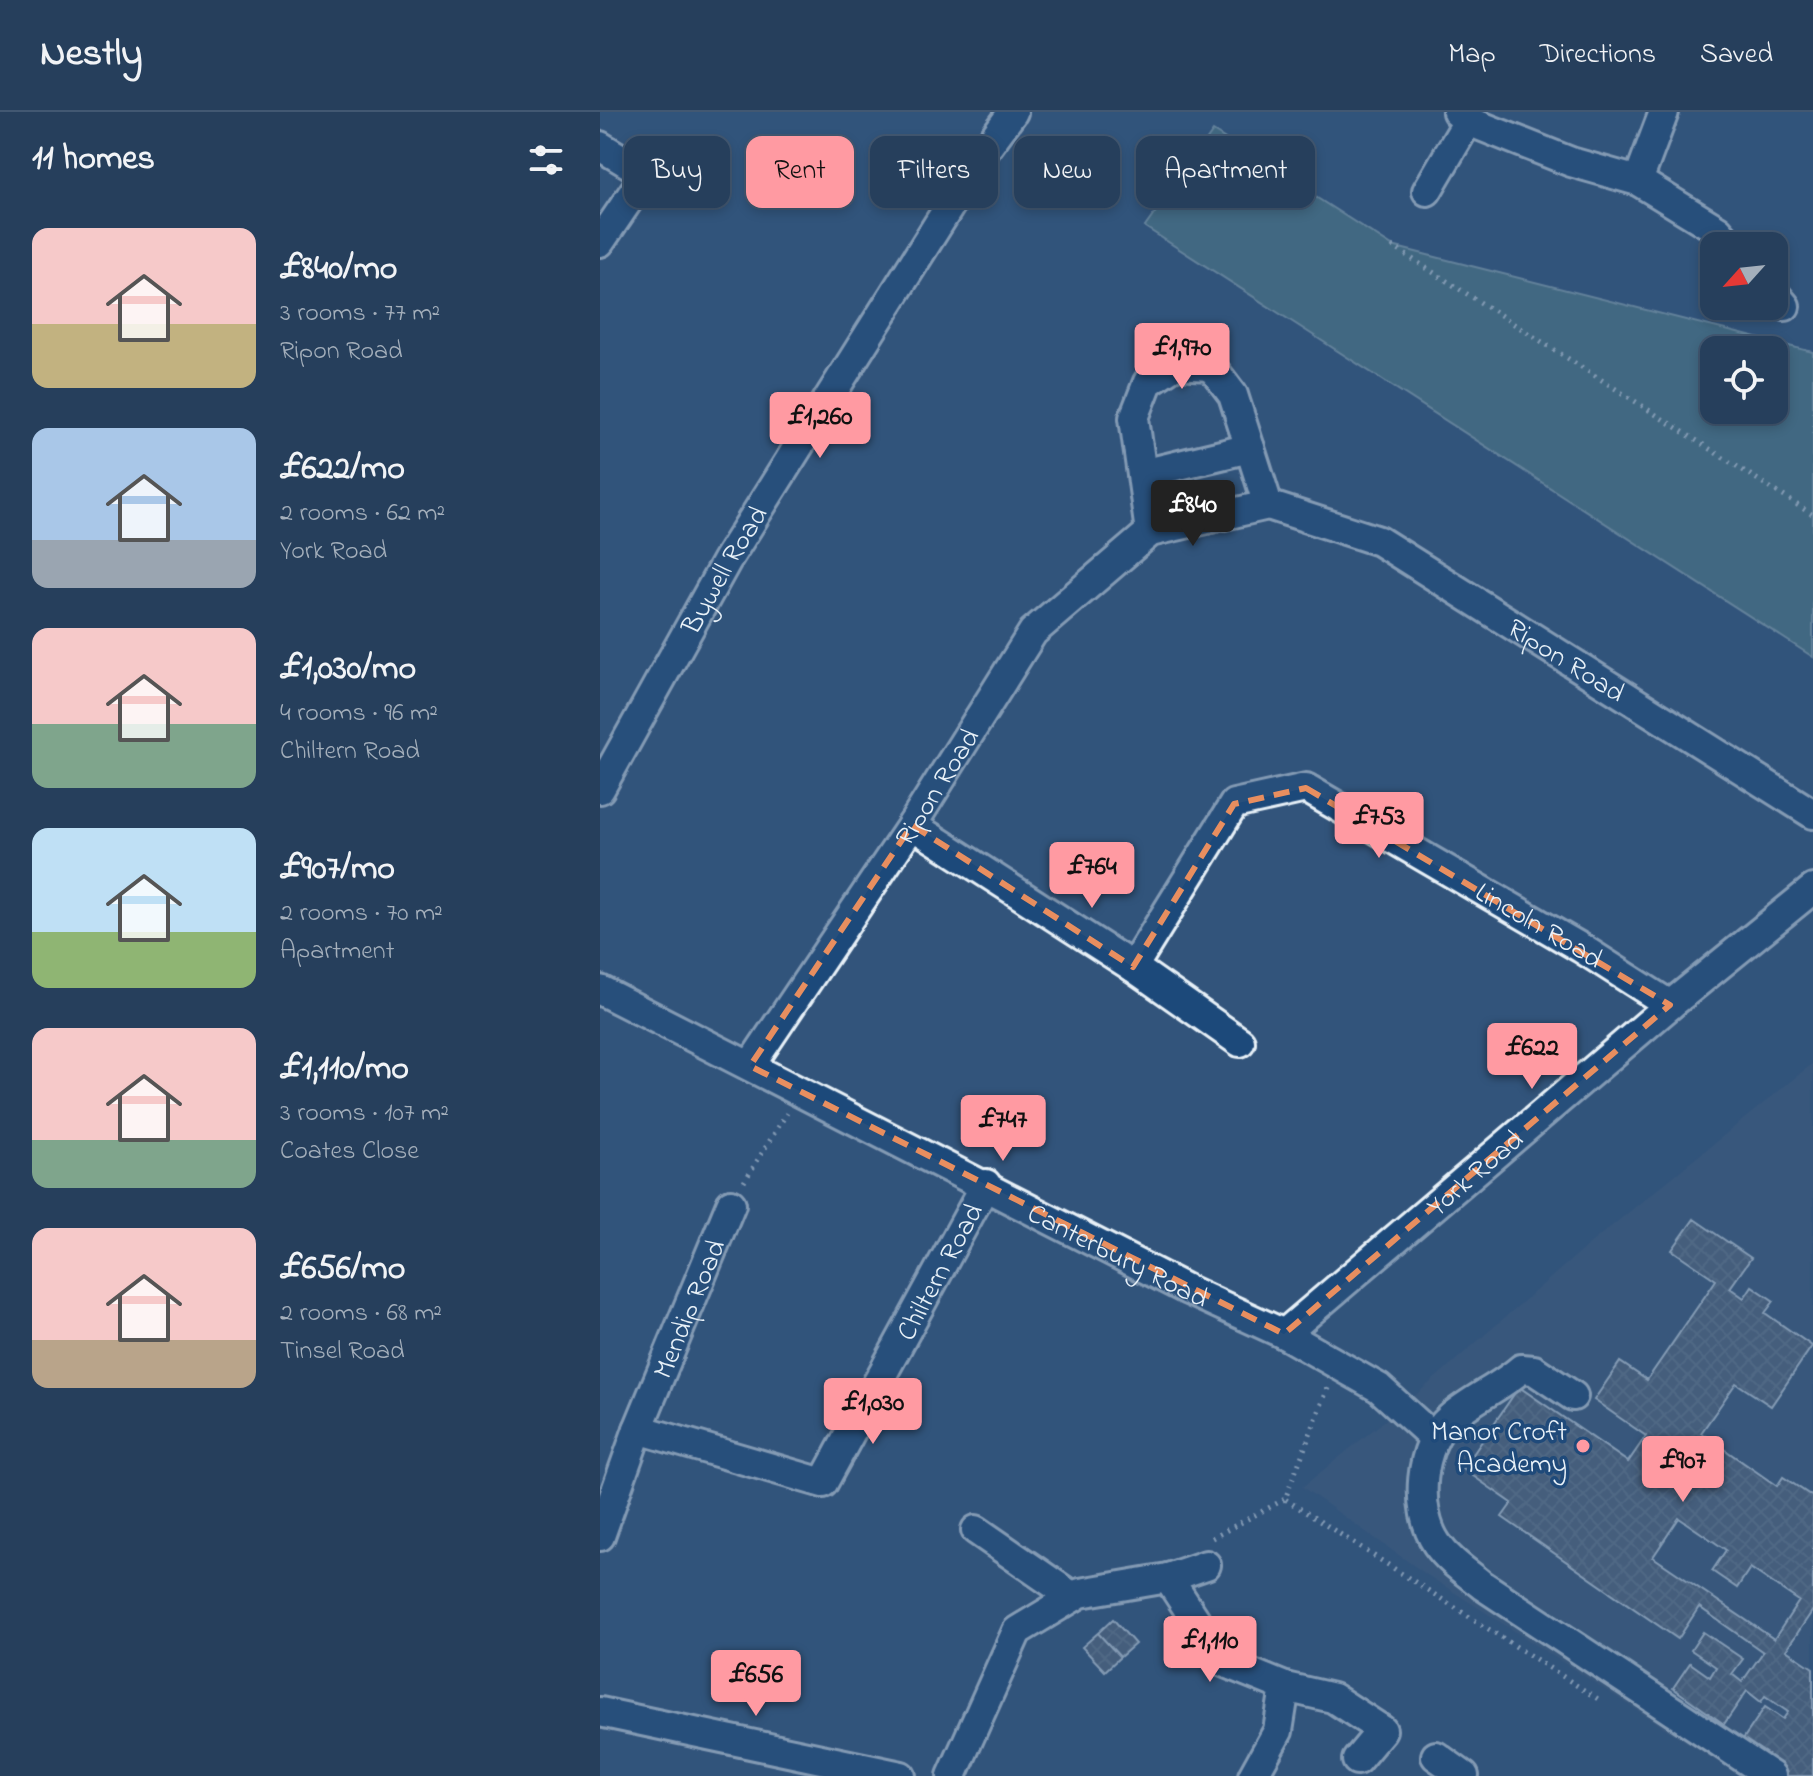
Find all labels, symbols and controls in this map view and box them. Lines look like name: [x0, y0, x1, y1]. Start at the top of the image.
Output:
text: Nestly: [40, 27, 142, 83]
text: Map: [1448, 35, 1496, 76]
text: Directions: [1540, 35, 1656, 76]
text: Saved: [1700, 35, 1773, 76]
text: 11 homes: [32, 135, 155, 185]
chip: Buy: [624, 136, 730, 208]
chip: Rent: [746, 136, 854, 208]
chip: Filters: [870, 136, 998, 208]
chip: New: [1014, 136, 1120, 208]
chip: Apartment: [1136, 136, 1315, 208]
icon: filters: [524, 138, 568, 182]
north arrow: [1700, 232, 1788, 320]
map controls: [1700, 232, 1788, 424]
text: £840/mo: [280, 245, 398, 295]
icon: home: [96, 260, 192, 356]
text: 3 rooms · 77 m²: [280, 295, 440, 333]
pin: £1,970: [1117, 323, 1247, 391]
text: £1,970: [1153, 330, 1211, 368]
text: Ripon Road: [280, 333, 403, 371]
button: locate: [1700, 336, 1788, 424]
pin: £1,260: [755, 392, 885, 460]
text: £1,260: [788, 399, 852, 437]
text: £622/mo: [280, 445, 405, 495]
icon: home: [96, 460, 192, 556]
pin: £840: [1146, 480, 1240, 548]
text: £840: [1169, 487, 1217, 525]
text: 2 rooms · 62 m²: [280, 495, 445, 533]
street label: Bywell Road: [672, 499, 780, 644]
text: York Road: [280, 533, 387, 571]
street label: Ripon Road: [1498, 610, 1632, 715]
text: £1,030/mo: [280, 645, 416, 695]
icon: home: [96, 660, 192, 756]
text: 4 rooms · 96 m²: [280, 695, 438, 733]
street label: Ripon Road: [886, 721, 992, 855]
text: Chiltern Road: [280, 733, 420, 771]
pin: £753: [1332, 792, 1426, 860]
text: £753: [1353, 799, 1405, 837]
pin: £764: [1045, 842, 1139, 910]
text: £907/mo: [280, 845, 395, 895]
text: £764: [1067, 849, 1117, 887]
icon: home: [96, 860, 192, 956]
street label: Lincoln Road: [1466, 874, 1610, 981]
text: 2 rooms · 70 m²: [280, 895, 443, 933]
text: Apartment: [280, 933, 394, 971]
pin: £622: [1485, 1023, 1579, 1091]
text: £622: [1505, 1030, 1559, 1068]
text: £1,110/mo: [280, 1045, 409, 1095]
icon: home: [96, 1060, 192, 1156]
text: 3 rooms · 107 m²: [280, 1095, 449, 1133]
pin: £747: [956, 1095, 1050, 1163]
text: £747: [979, 1102, 1027, 1140]
street label: York Road: [1419, 1121, 1534, 1228]
text: Coates Close: [280, 1133, 419, 1171]
street label: Canterbury Road: [1019, 1194, 1214, 1321]
street label: Chiltern Road: [887, 1197, 996, 1349]
street label: Mendip Road: [644, 1234, 738, 1386]
text: £656/mo: [280, 1245, 405, 1295]
icon: home: [96, 1260, 192, 1356]
text: 2 rooms · 68 m²: [280, 1295, 442, 1333]
text: Tinsel Road: [280, 1333, 405, 1371]
pin: £1,030: [808, 1378, 938, 1446]
text: £1,030: [842, 1385, 904, 1423]
place label: Manor Croft Academy: [1431, 1413, 1567, 1486]
pin: £907: [1636, 1436, 1730, 1504]
marker: Manor Croft Academy: [1574, 1437, 1592, 1455]
text: £907: [1660, 1443, 1706, 1481]
pin: £1,110: [1145, 1616, 1275, 1684]
text: £1,110: [1182, 1623, 1238, 1661]
pin: £656: [709, 1650, 803, 1718]
text: £656: [729, 1657, 783, 1695]

